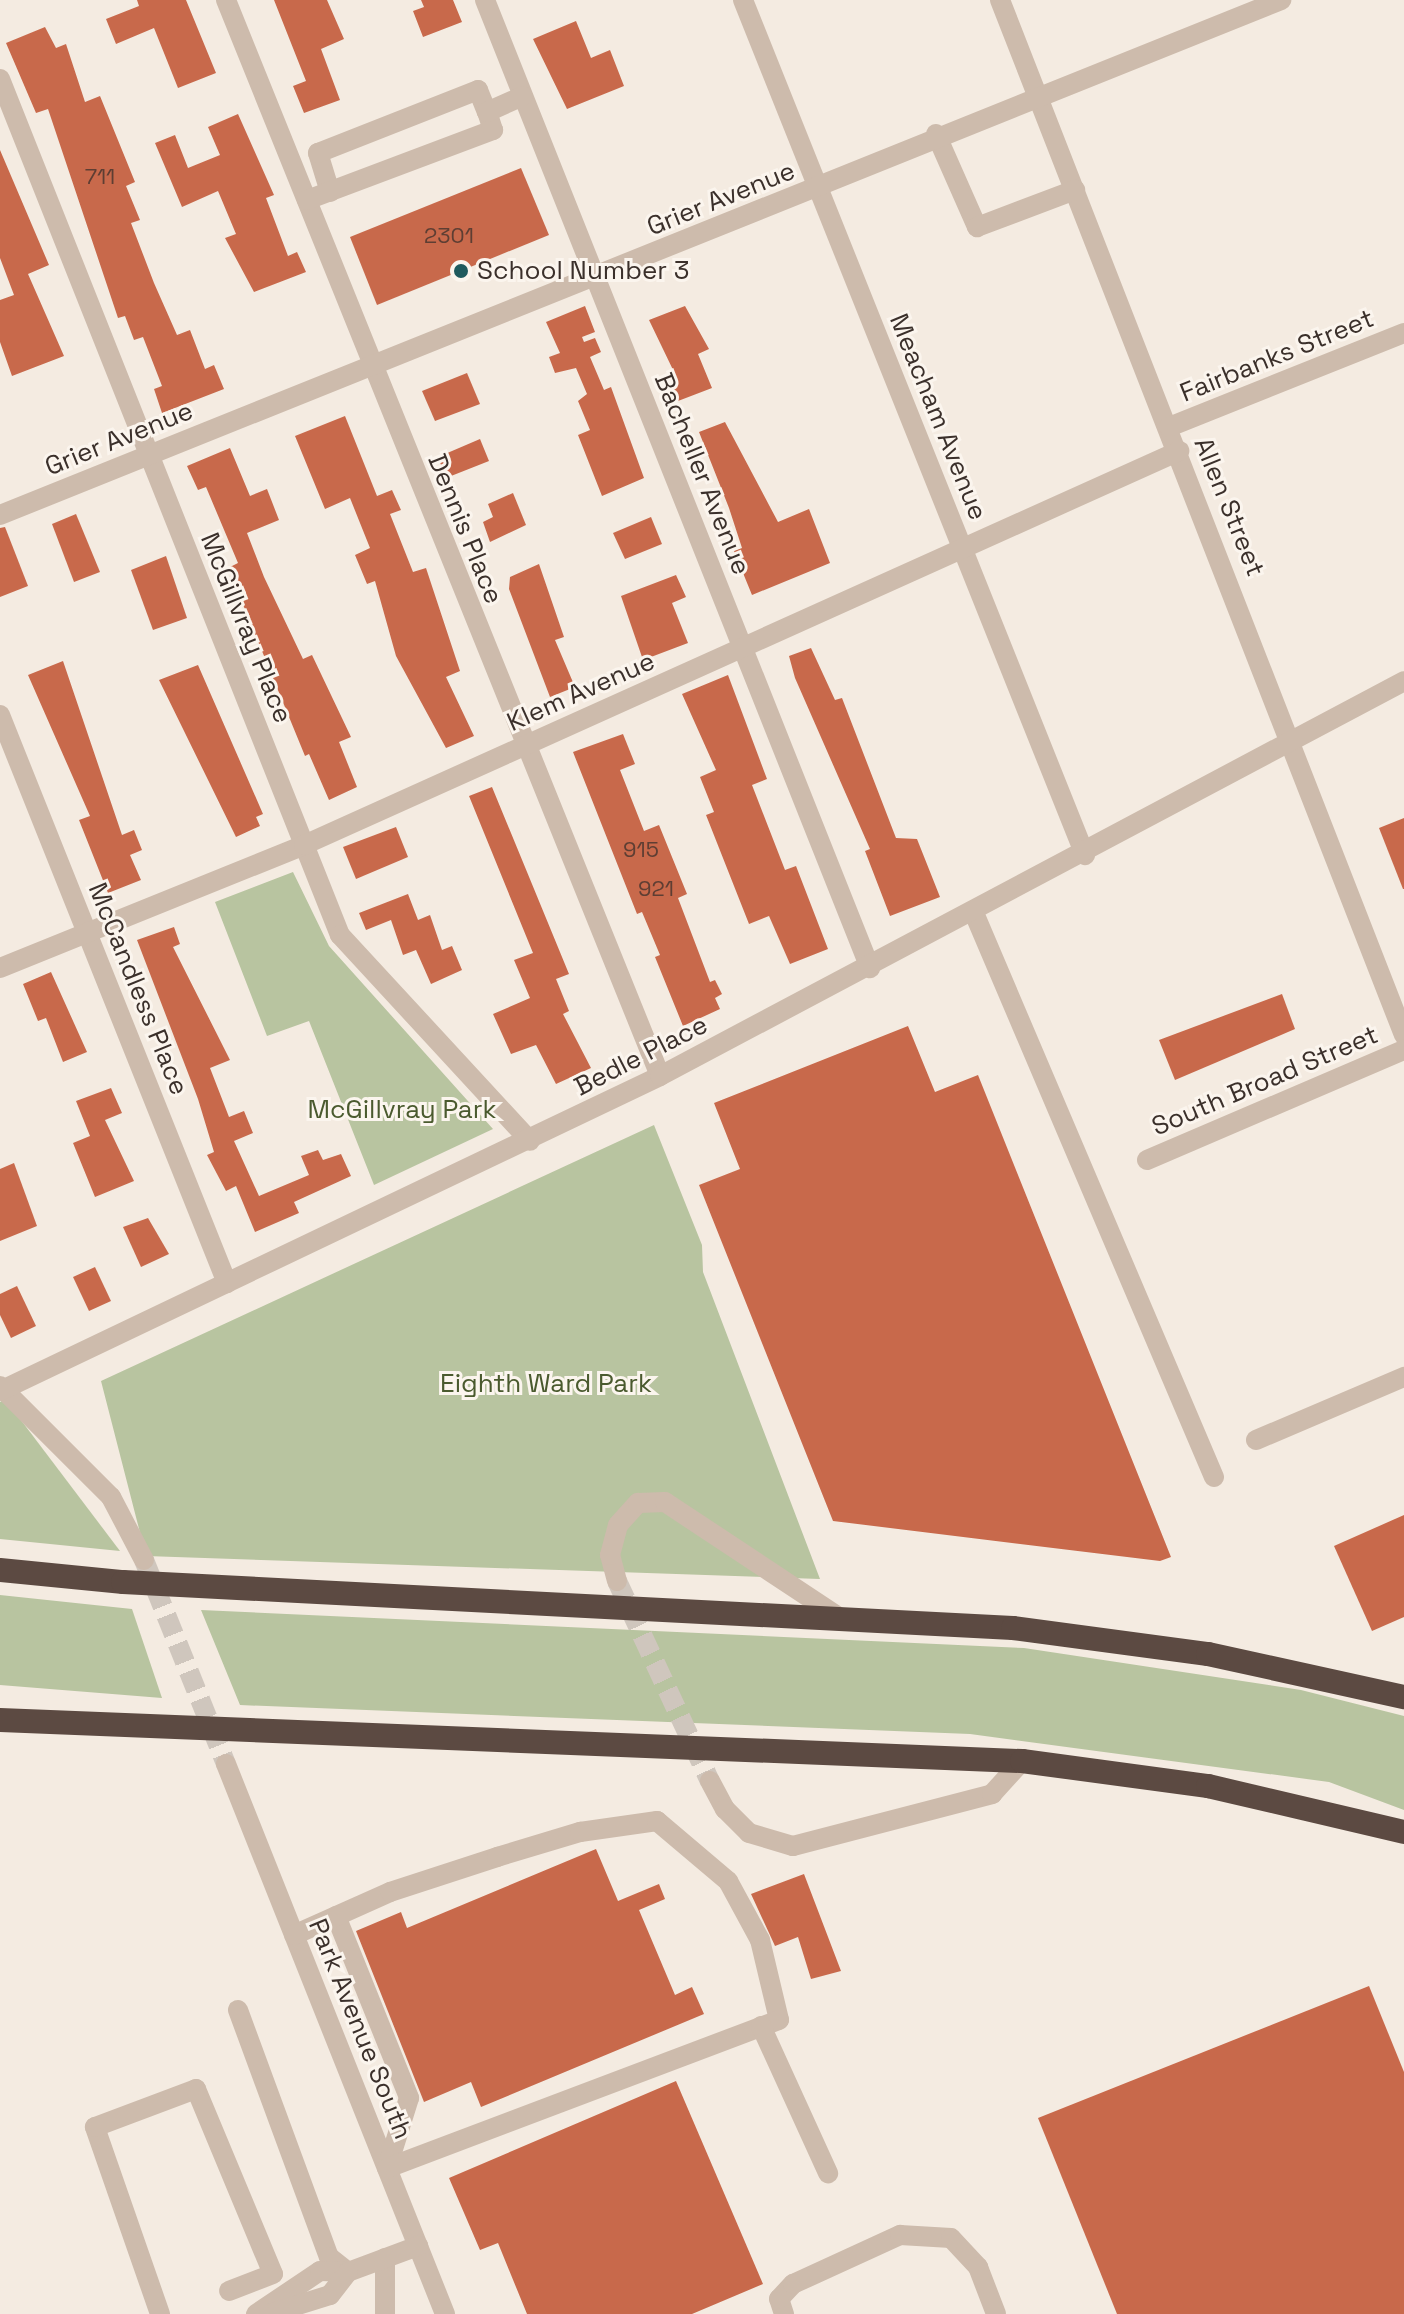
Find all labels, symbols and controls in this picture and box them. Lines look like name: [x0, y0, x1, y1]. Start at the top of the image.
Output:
street label: Grier Avenue: [642, 155, 800, 243]
house number: 711: [85, 164, 115, 190]
house number: 2301: [424, 223, 474, 249]
place label: School Number 3: [477, 255, 689, 287]
marker: School Number 3: [452, 262, 470, 280]
street label: Fairbanks Street: [1176, 303, 1378, 409]
street label: Meacham Avenue: [882, 309, 994, 525]
street label: Bacheller Avenue: [647, 368, 757, 580]
street label: Grier Avenue: [40, 395, 198, 483]
street label: Allen Street: [1187, 433, 1271, 581]
street label: Dennis Place: [421, 450, 509, 608]
street label: McGillvray Place: [194, 528, 298, 728]
street label: Klem Avenue: [502, 646, 660, 738]
house number: 915: [623, 837, 659, 863]
house number: 921: [638, 876, 674, 902]
street label: McCandless Place: [81, 879, 195, 1099]
street label: Bedle Place: [569, 1009, 713, 1103]
street label: South Broad Street: [1147, 1019, 1383, 1143]
park label: McGillvray Park: [308, 1094, 496, 1126]
park label: Eighth Ward Park: [440, 1368, 652, 1400]
street label: Park Avenue South: [302, 1914, 418, 2144]

